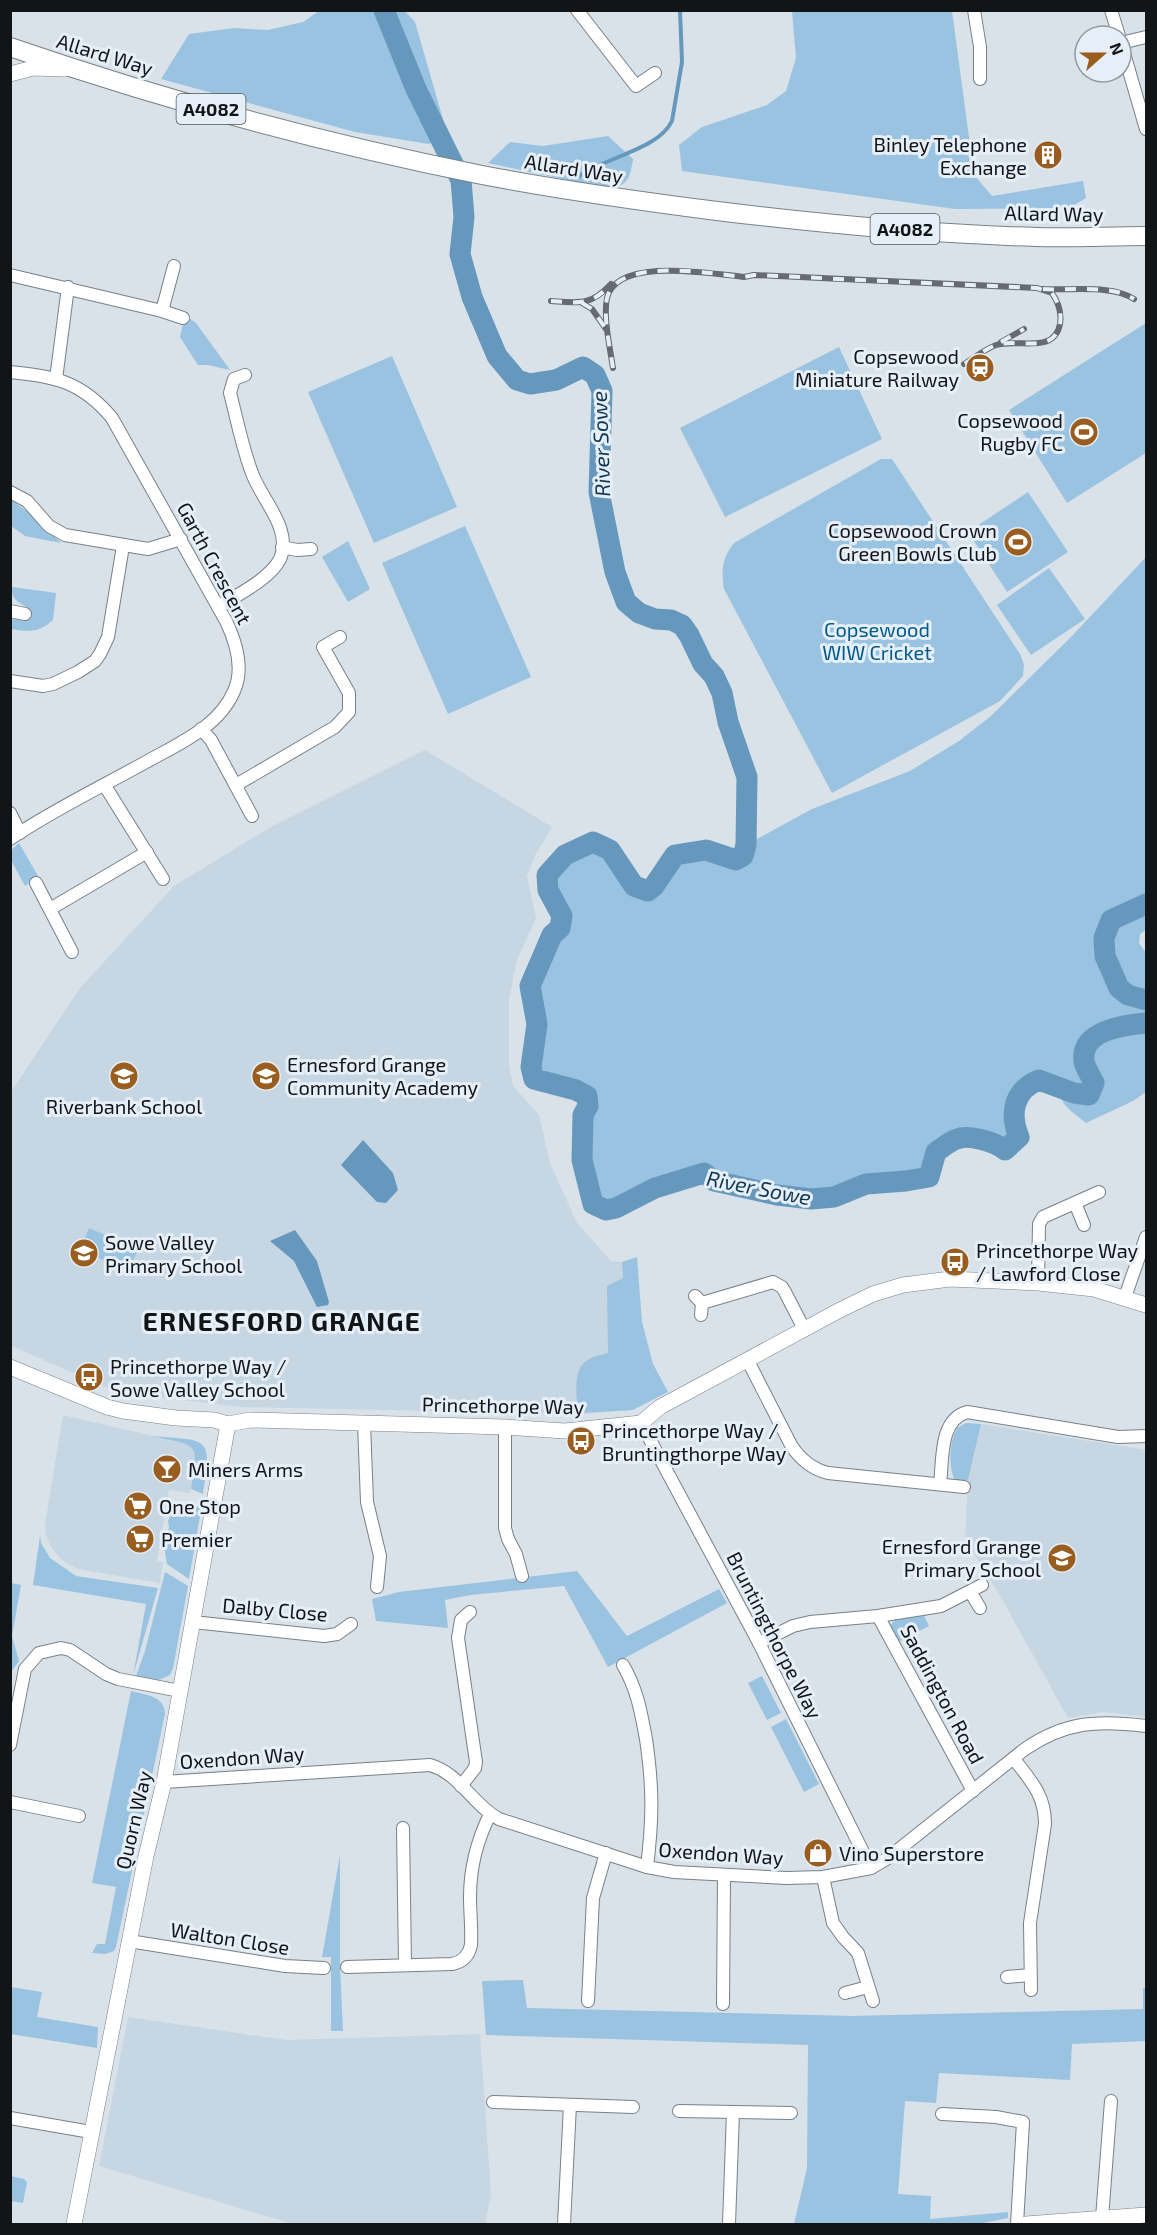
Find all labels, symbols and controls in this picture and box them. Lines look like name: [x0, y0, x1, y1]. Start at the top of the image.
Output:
north arrow: [1073, 24, 1133, 84]
street label: Allard Way: [54, 28, 156, 80]
text: N: [1107, 40, 1128, 57]
road number: A4082: [176, 94, 246, 124]
place label: Binley Telephone Exchange: [874, 132, 1027, 179]
building icon: Binley Telephone Exchange: [1032, 139, 1064, 171]
street label: Allard Way: [523, 148, 625, 188]
street label: Allard Way: [1004, 200, 1104, 226]
road number: A4082: [870, 214, 940, 244]
place label: Copsewood Miniature Railway: [795, 344, 959, 391]
station icon: Copsewood Miniature Railway: [964, 352, 996, 384]
water label: River Sowe: [586, 391, 614, 497]
place label: Copsewood Rugby FC: [957, 408, 1063, 455]
sports icon: Copsewood Rugby FC: [1068, 416, 1100, 448]
street label: Garth Crescent: [173, 498, 257, 629]
place label: Copsewood Crown Green Bowls Club: [828, 518, 997, 565]
sports icon: Copsewood Crown Green Bowls Club: [1002, 526, 1034, 558]
park label: Copsewood WIW Cricket: [822, 617, 932, 664]
place label: Ernesford Grange Community Academy: [287, 1052, 478, 1099]
school or university icon: Riverbank School: [108, 1060, 140, 1092]
school or university icon: Ernesford Grange Community Academy: [250, 1060, 282, 1092]
place label: Riverbank School: [46, 1094, 202, 1118]
water label: River Sowe: [705, 1165, 813, 1209]
place label: Sowe Valley Primary School: [105, 1230, 242, 1277]
school or university icon: Sowe Valley Primary School: [68, 1237, 100, 1269]
place label: Princethorpe Way / Lawford Close: [976, 1238, 1139, 1285]
bus stop icon: Princethorpe Way / Lawford Close: [939, 1246, 971, 1278]
district label: ERNESFORD GRANGE: [143, 1305, 421, 1336]
place label: Princethorpe Way / Sowe Valley School: [110, 1354, 287, 1401]
bus stop icon: Princethorpe Way / Sowe Valley School: [73, 1361, 105, 1393]
street label: Princethorpe Way: [422, 1392, 585, 1418]
place label: Princethorpe Way / Bruntingthorpe Way: [602, 1418, 787, 1465]
bus stop icon: Princethorpe Way / Bruntingthorpe Way: [565, 1425, 597, 1457]
bar icon: Miners Arms: [151, 1453, 183, 1485]
place label: Miners Arms: [188, 1457, 303, 1481]
supermarket icon: One Stop: [122, 1490, 154, 1522]
place label: One Stop: [159, 1494, 241, 1518]
supermarket icon: Premier: [124, 1523, 156, 1555]
place label: Premier: [161, 1527, 233, 1551]
place label: Ernesford Grange Primary School: [882, 1534, 1041, 1581]
school or university icon: Ernesford Grange Primary School: [1046, 1542, 1078, 1574]
street label: Bruntingthorpe Way: [722, 1547, 828, 1723]
street label: Dalby Close: [221, 1592, 329, 1626]
street label: Saddington Road: [896, 1620, 990, 1768]
street label: Oxendon Way: [179, 1741, 306, 1773]
street label: Quorn Way: [110, 1768, 156, 1872]
street label: Oxendon Way: [658, 1837, 785, 1869]
shop icon: Vino Superstore: [802, 1837, 834, 1869]
place label: Vino Superstore: [839, 1841, 984, 1865]
street label: Walton Close: [169, 1917, 291, 1959]

